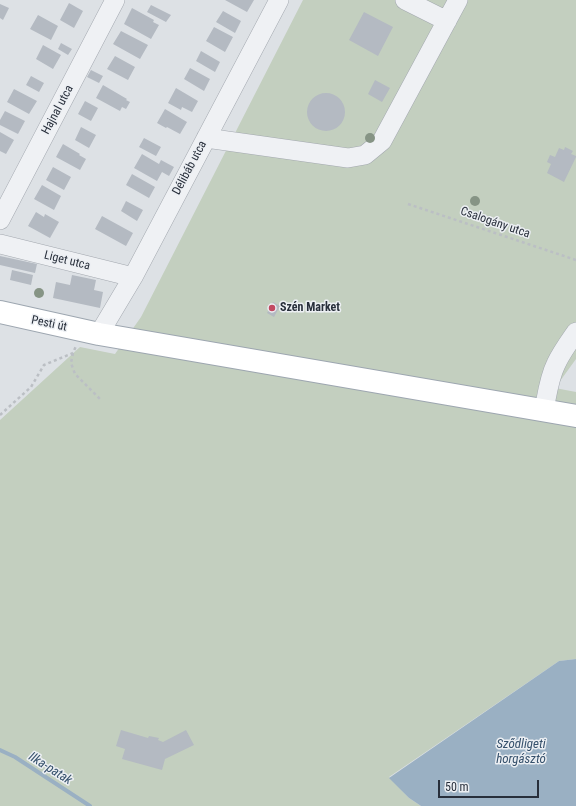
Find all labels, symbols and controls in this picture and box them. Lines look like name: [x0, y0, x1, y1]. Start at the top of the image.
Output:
street label: Hajnal utca: [39, 83, 77, 137]
street label: Délibáb utca: [170, 139, 210, 197]
street label: Csalogány utca: [458, 204, 532, 242]
street label: Liget utca: [42, 248, 92, 274]
place label: Szén Market: [280, 301, 340, 315]
marker: Szén Market: [267, 303, 277, 313]
street label: Pesti út: [30, 313, 68, 335]
water label: Sződligeti horgásztó: [496, 737, 546, 768]
water label: Ilka-patak: [25, 750, 75, 788]
scale bar: [440, 772, 541, 798]
text: 50 m: [445, 780, 469, 794]

